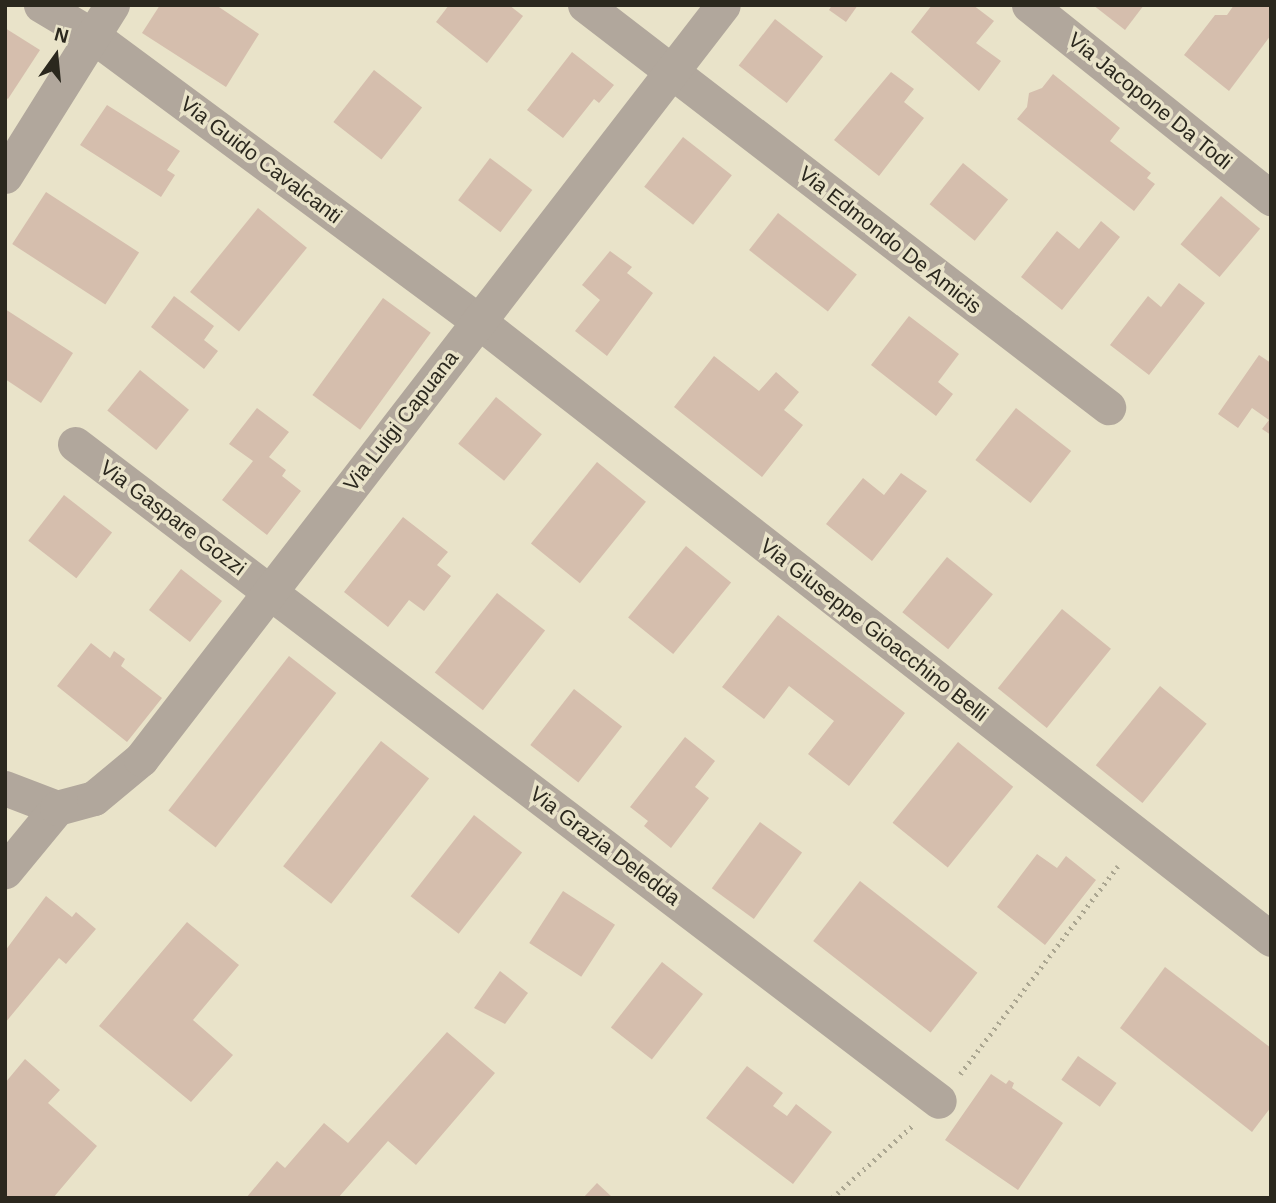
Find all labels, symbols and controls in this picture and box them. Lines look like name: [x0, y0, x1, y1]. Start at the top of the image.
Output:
north arrow: [21, 21, 91, 91]
text: N: [52, 23, 71, 47]
street label: Via Jacopone Da Todi: [1063, 27, 1237, 175]
street label: Via Guido Cavalcanti: [175, 91, 347, 229]
street label: Via Edmondo De Amicis: [793, 160, 987, 320]
street label: Via Luigi Capuana: [338, 346, 464, 496]
street label: Via Gaspare Gozzi: [95, 455, 251, 581]
street label: Via Giuseppe Gioacchino Belli: [755, 533, 993, 727]
street label: Via Grazia Deledda: [525, 781, 685, 911]

